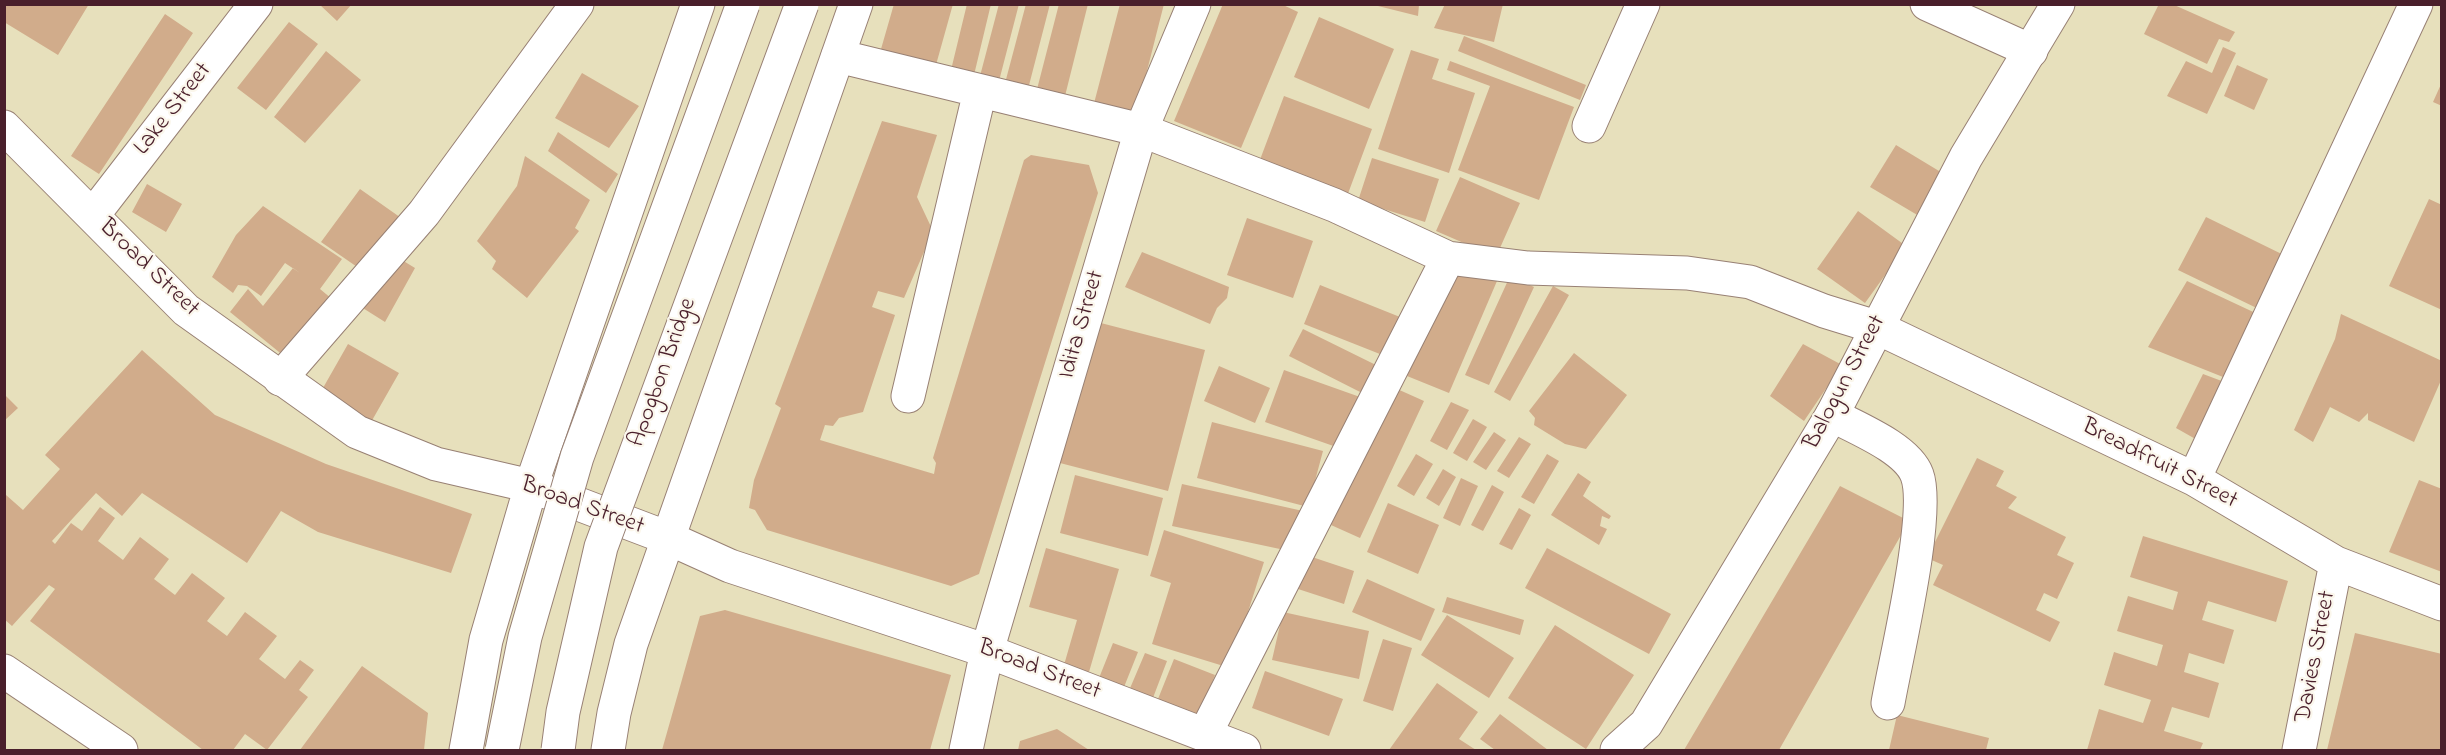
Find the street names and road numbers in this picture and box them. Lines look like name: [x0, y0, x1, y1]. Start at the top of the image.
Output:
street label: Lake Street: [129, 58, 219, 162]
street label: Broad Street: [92, 214, 204, 324]
street label: Idita Street: [1054, 268, 1112, 382]
street label: Apogbon Bridge: [624, 295, 704, 451]
street label: Balogun Street: [1798, 311, 1894, 455]
street label: Breadfruit Street: [2076, 413, 2242, 517]
street label: Broad Street: [516, 471, 648, 543]
street label: Davies Street: [2290, 589, 2344, 725]
street label: Broad Street: [974, 634, 1104, 708]

